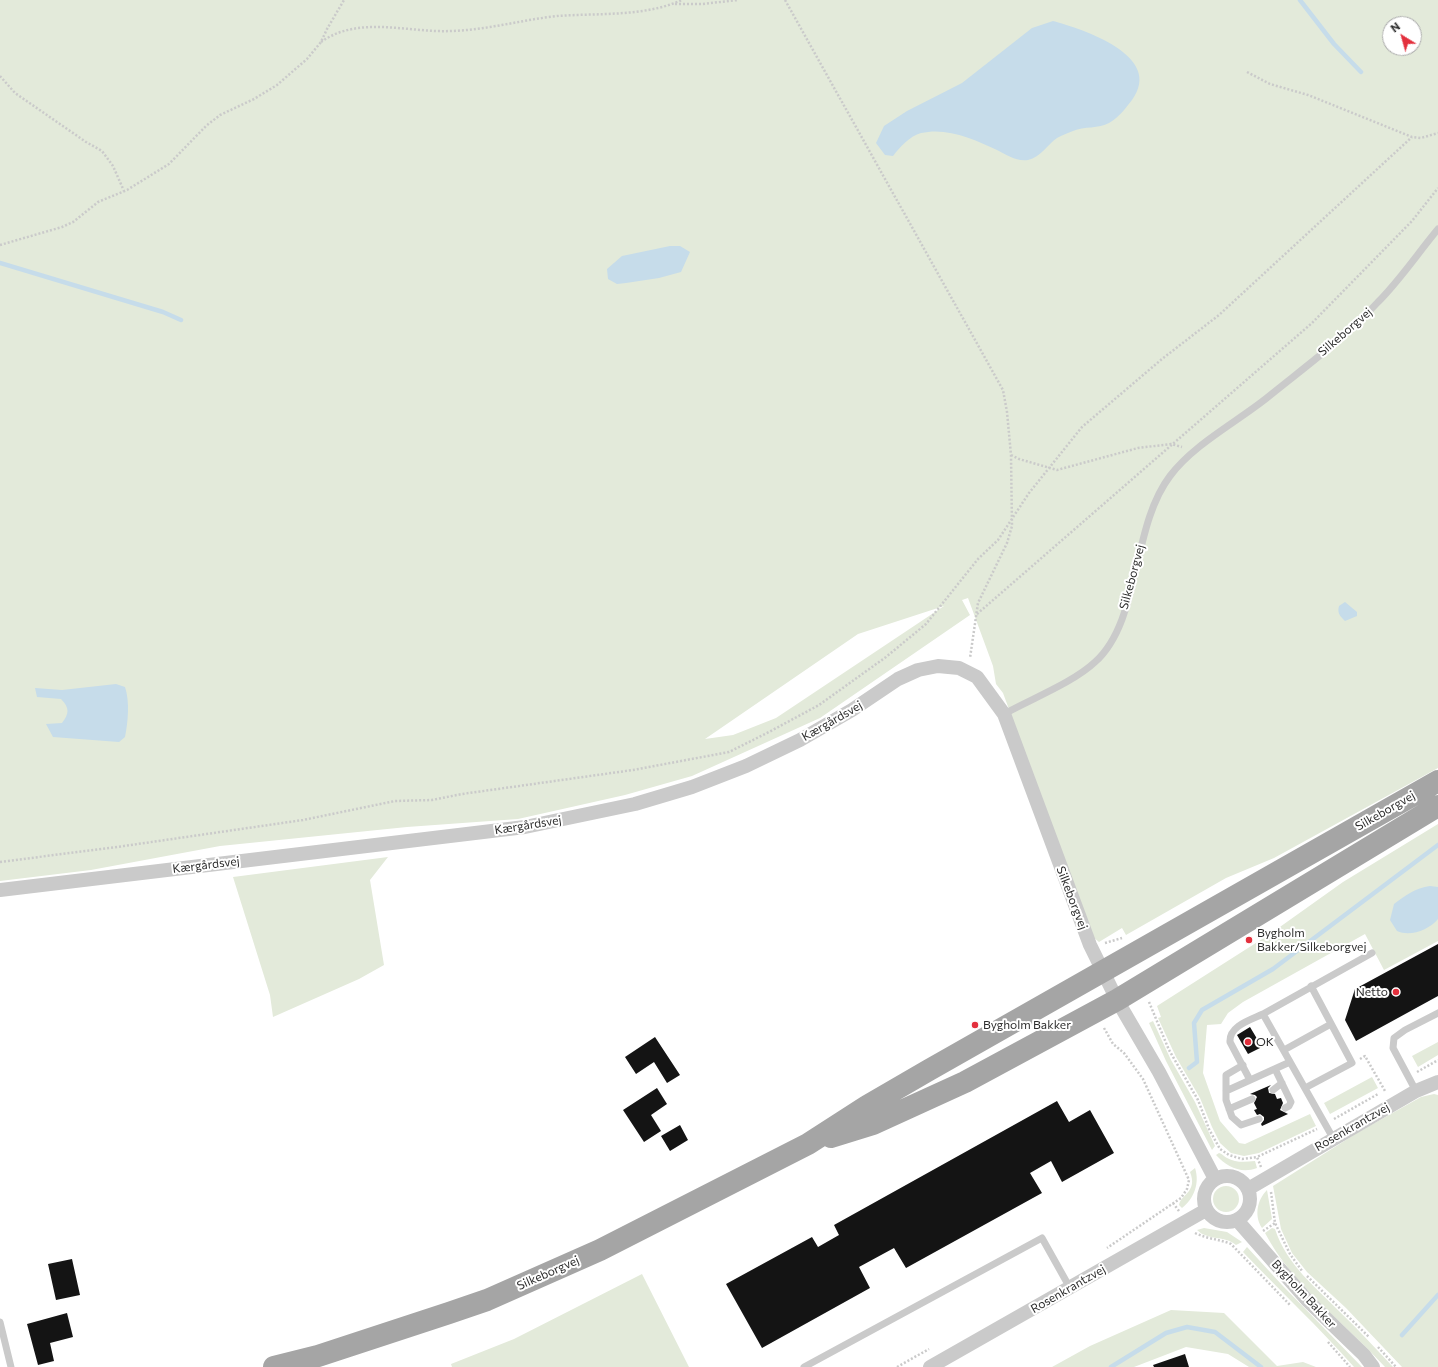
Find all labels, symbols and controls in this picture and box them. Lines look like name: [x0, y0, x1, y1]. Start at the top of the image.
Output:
north arrow: [1382, 16, 1422, 56]
text: N: [1388, 19, 1402, 34]
street label: Silkeborgvej: [1315, 305, 1375, 359]
street label: Silkeborgvej: [1116, 543, 1148, 611]
street label: Kærgårdsvej: [799, 698, 865, 744]
street label: Silkeborgvej: [1353, 788, 1417, 834]
street label: Kærgårdsvej: [494, 813, 562, 837]
street label: Kærgårdsvej: [172, 854, 240, 876]
street label: Silkeborgvej: [1053, 864, 1091, 932]
place label: Bygholm Bakker/Silkeborgvej: [1257, 926, 1366, 954]
marker: Bygholm Bakker/Silkeborgvej: [1244, 935, 1254, 945]
place label: Netto: [1356, 985, 1388, 999]
marker: Netto: [1391, 987, 1401, 997]
place label: Bygholm Bakker: [983, 1018, 1071, 1032]
marker: Bygholm Bakker: [970, 1020, 980, 1030]
place label: OK: [1256, 1035, 1274, 1049]
marker: OK: [1243, 1037, 1253, 1047]
street label: Rosenkrantzvej: [1312, 1100, 1392, 1154]
street label: Silkeborgvej: [515, 1253, 581, 1293]
street label: Bygholm Bakker: [1269, 1257, 1339, 1331]
street label: Rosenkrantzvej: [1028, 1262, 1108, 1316]

